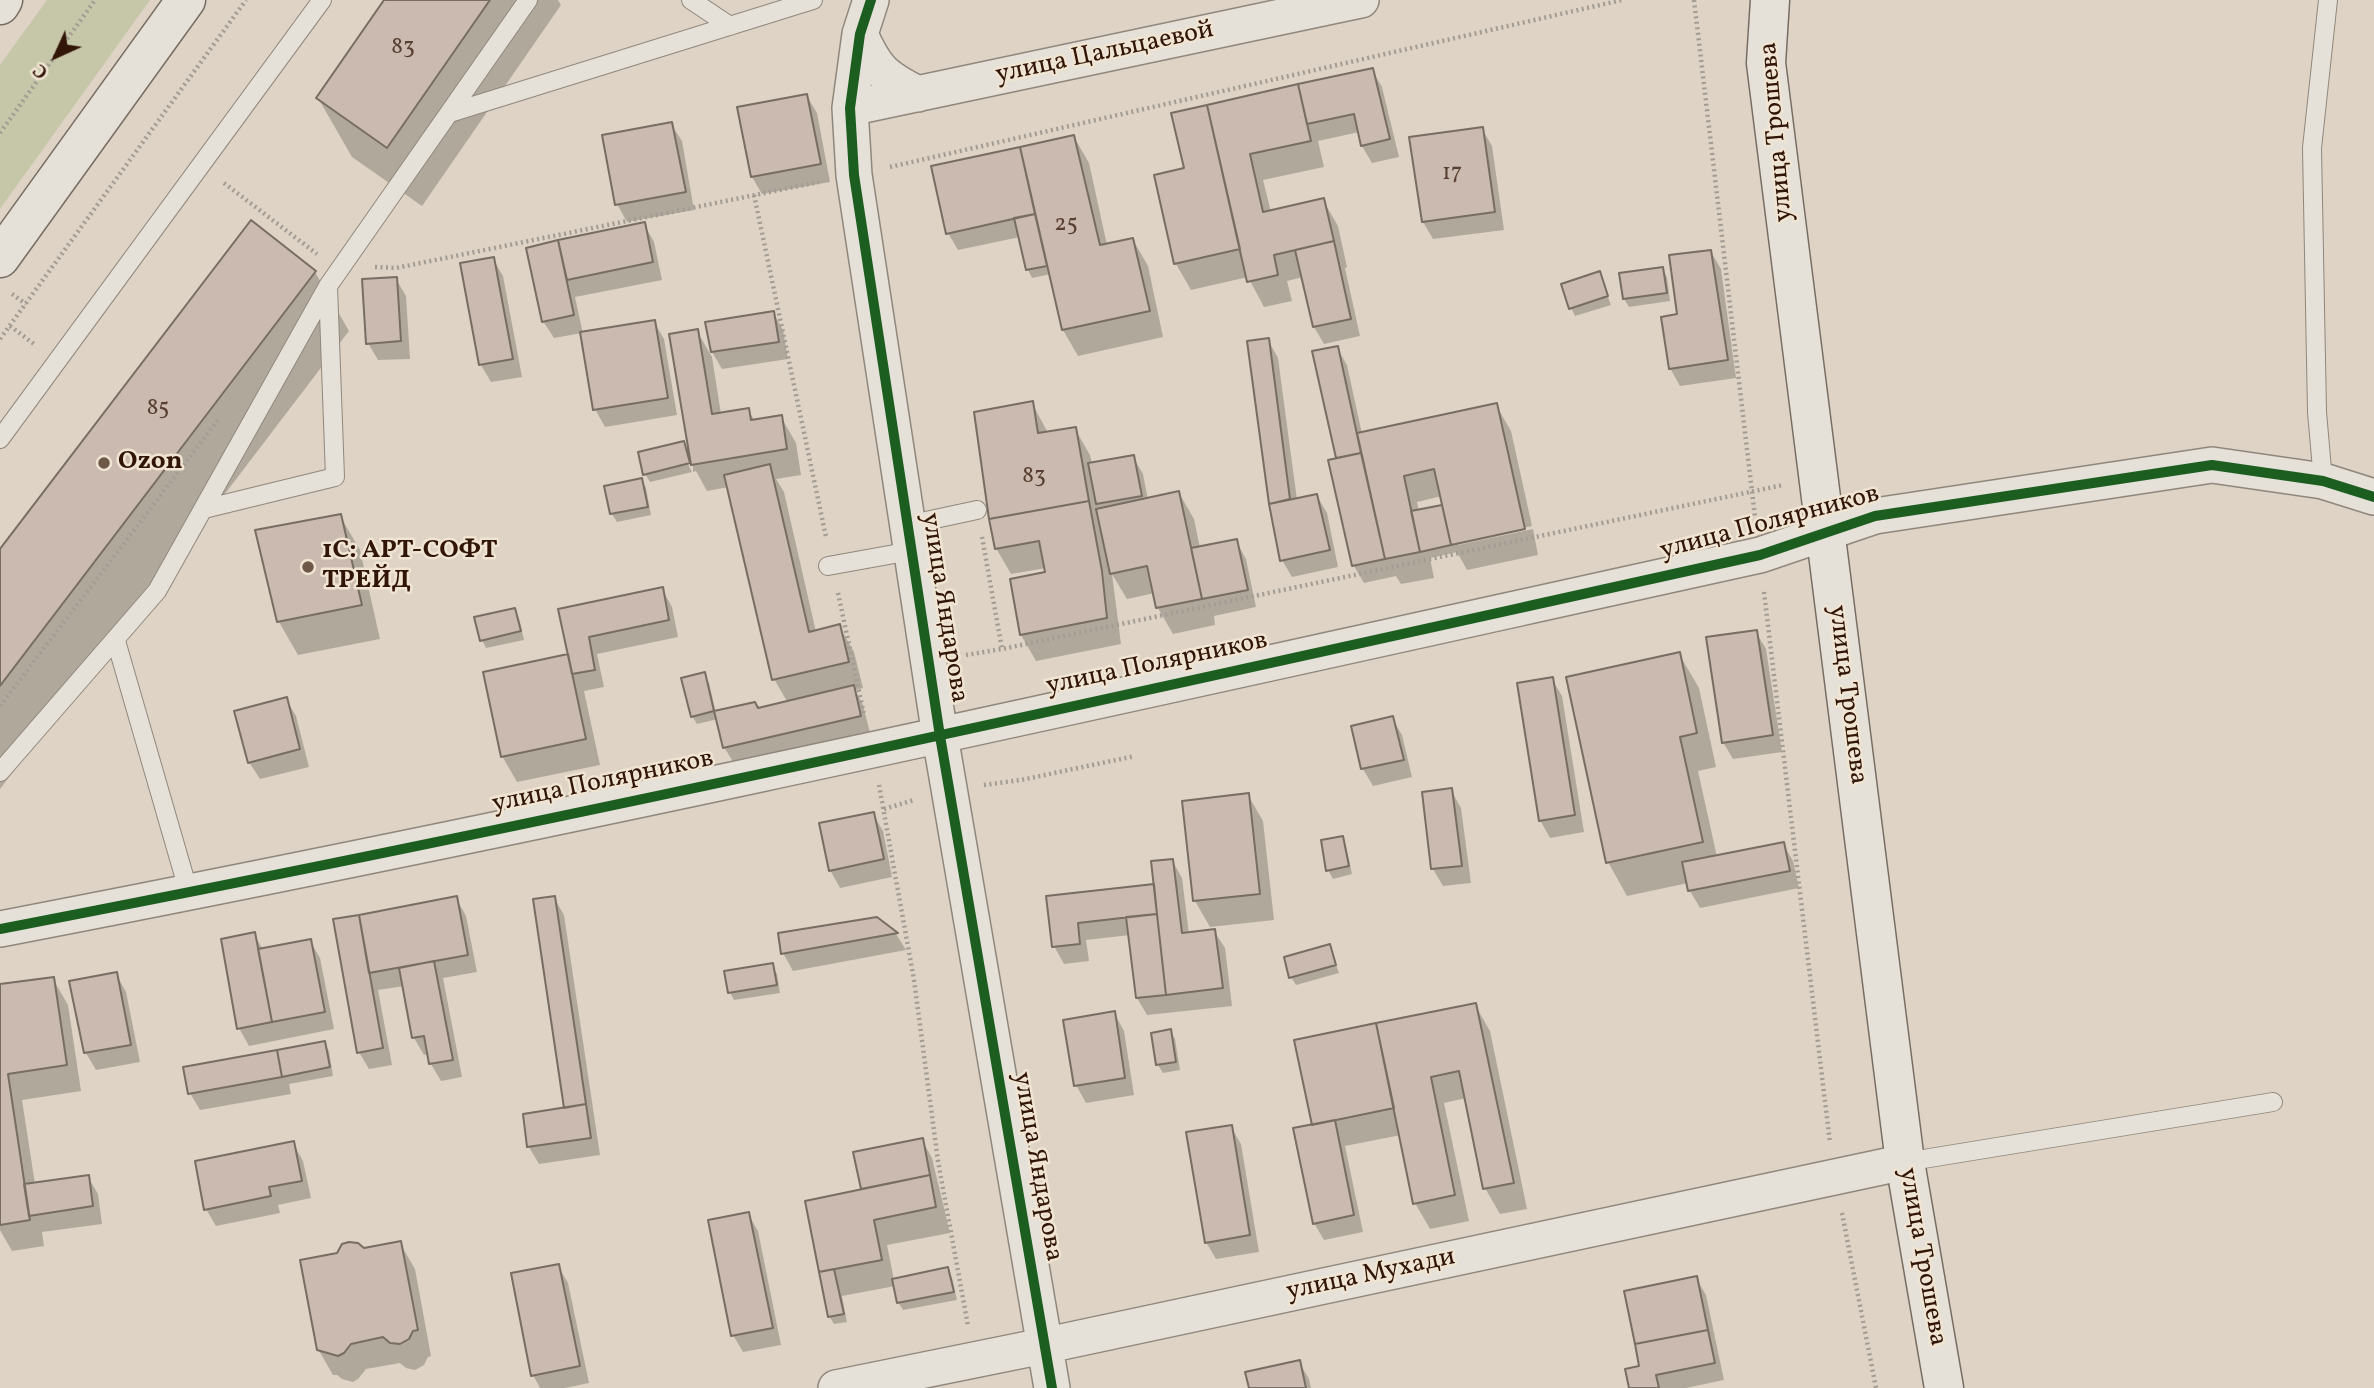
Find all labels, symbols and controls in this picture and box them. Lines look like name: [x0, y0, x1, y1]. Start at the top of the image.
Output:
street label: улица Цальцаевой: [993, 16, 1217, 92]
north arrow: [21, 21, 91, 91]
house number: 83: [391, 35, 415, 63]
street label: улица Трошева: [1755, 41, 1801, 223]
text: С: [28, 57, 55, 84]
house number: 17: [1442, 161, 1462, 189]
house number: 25: [1054, 212, 1078, 240]
house number: 85: [147, 396, 169, 424]
place label: Ozon: [118, 447, 183, 479]
marker: Ozon: [96, 455, 112, 471]
house number: 83: [1022, 464, 1046, 492]
street label: улица Полярников: [1657, 480, 1883, 568]
street label: улица Яндарова: [913, 511, 973, 705]
place label: 1С: АРТ-СОФТ ТРЕЙД: [322, 536, 498, 598]
marker: 1С: АРТ-СОФТ ТРЕЙД: [300, 559, 316, 575]
street label: улица Трошева: [1820, 603, 1872, 787]
street label: улица Полярников: [1043, 626, 1271, 704]
street label: улица Полярников: [489, 744, 717, 822]
street label: улица Яндарова: [1004, 1070, 1068, 1264]
street label: улица Трошева: [1890, 1165, 1952, 1349]
street label: улица Мухади: [1284, 1243, 1458, 1309]

